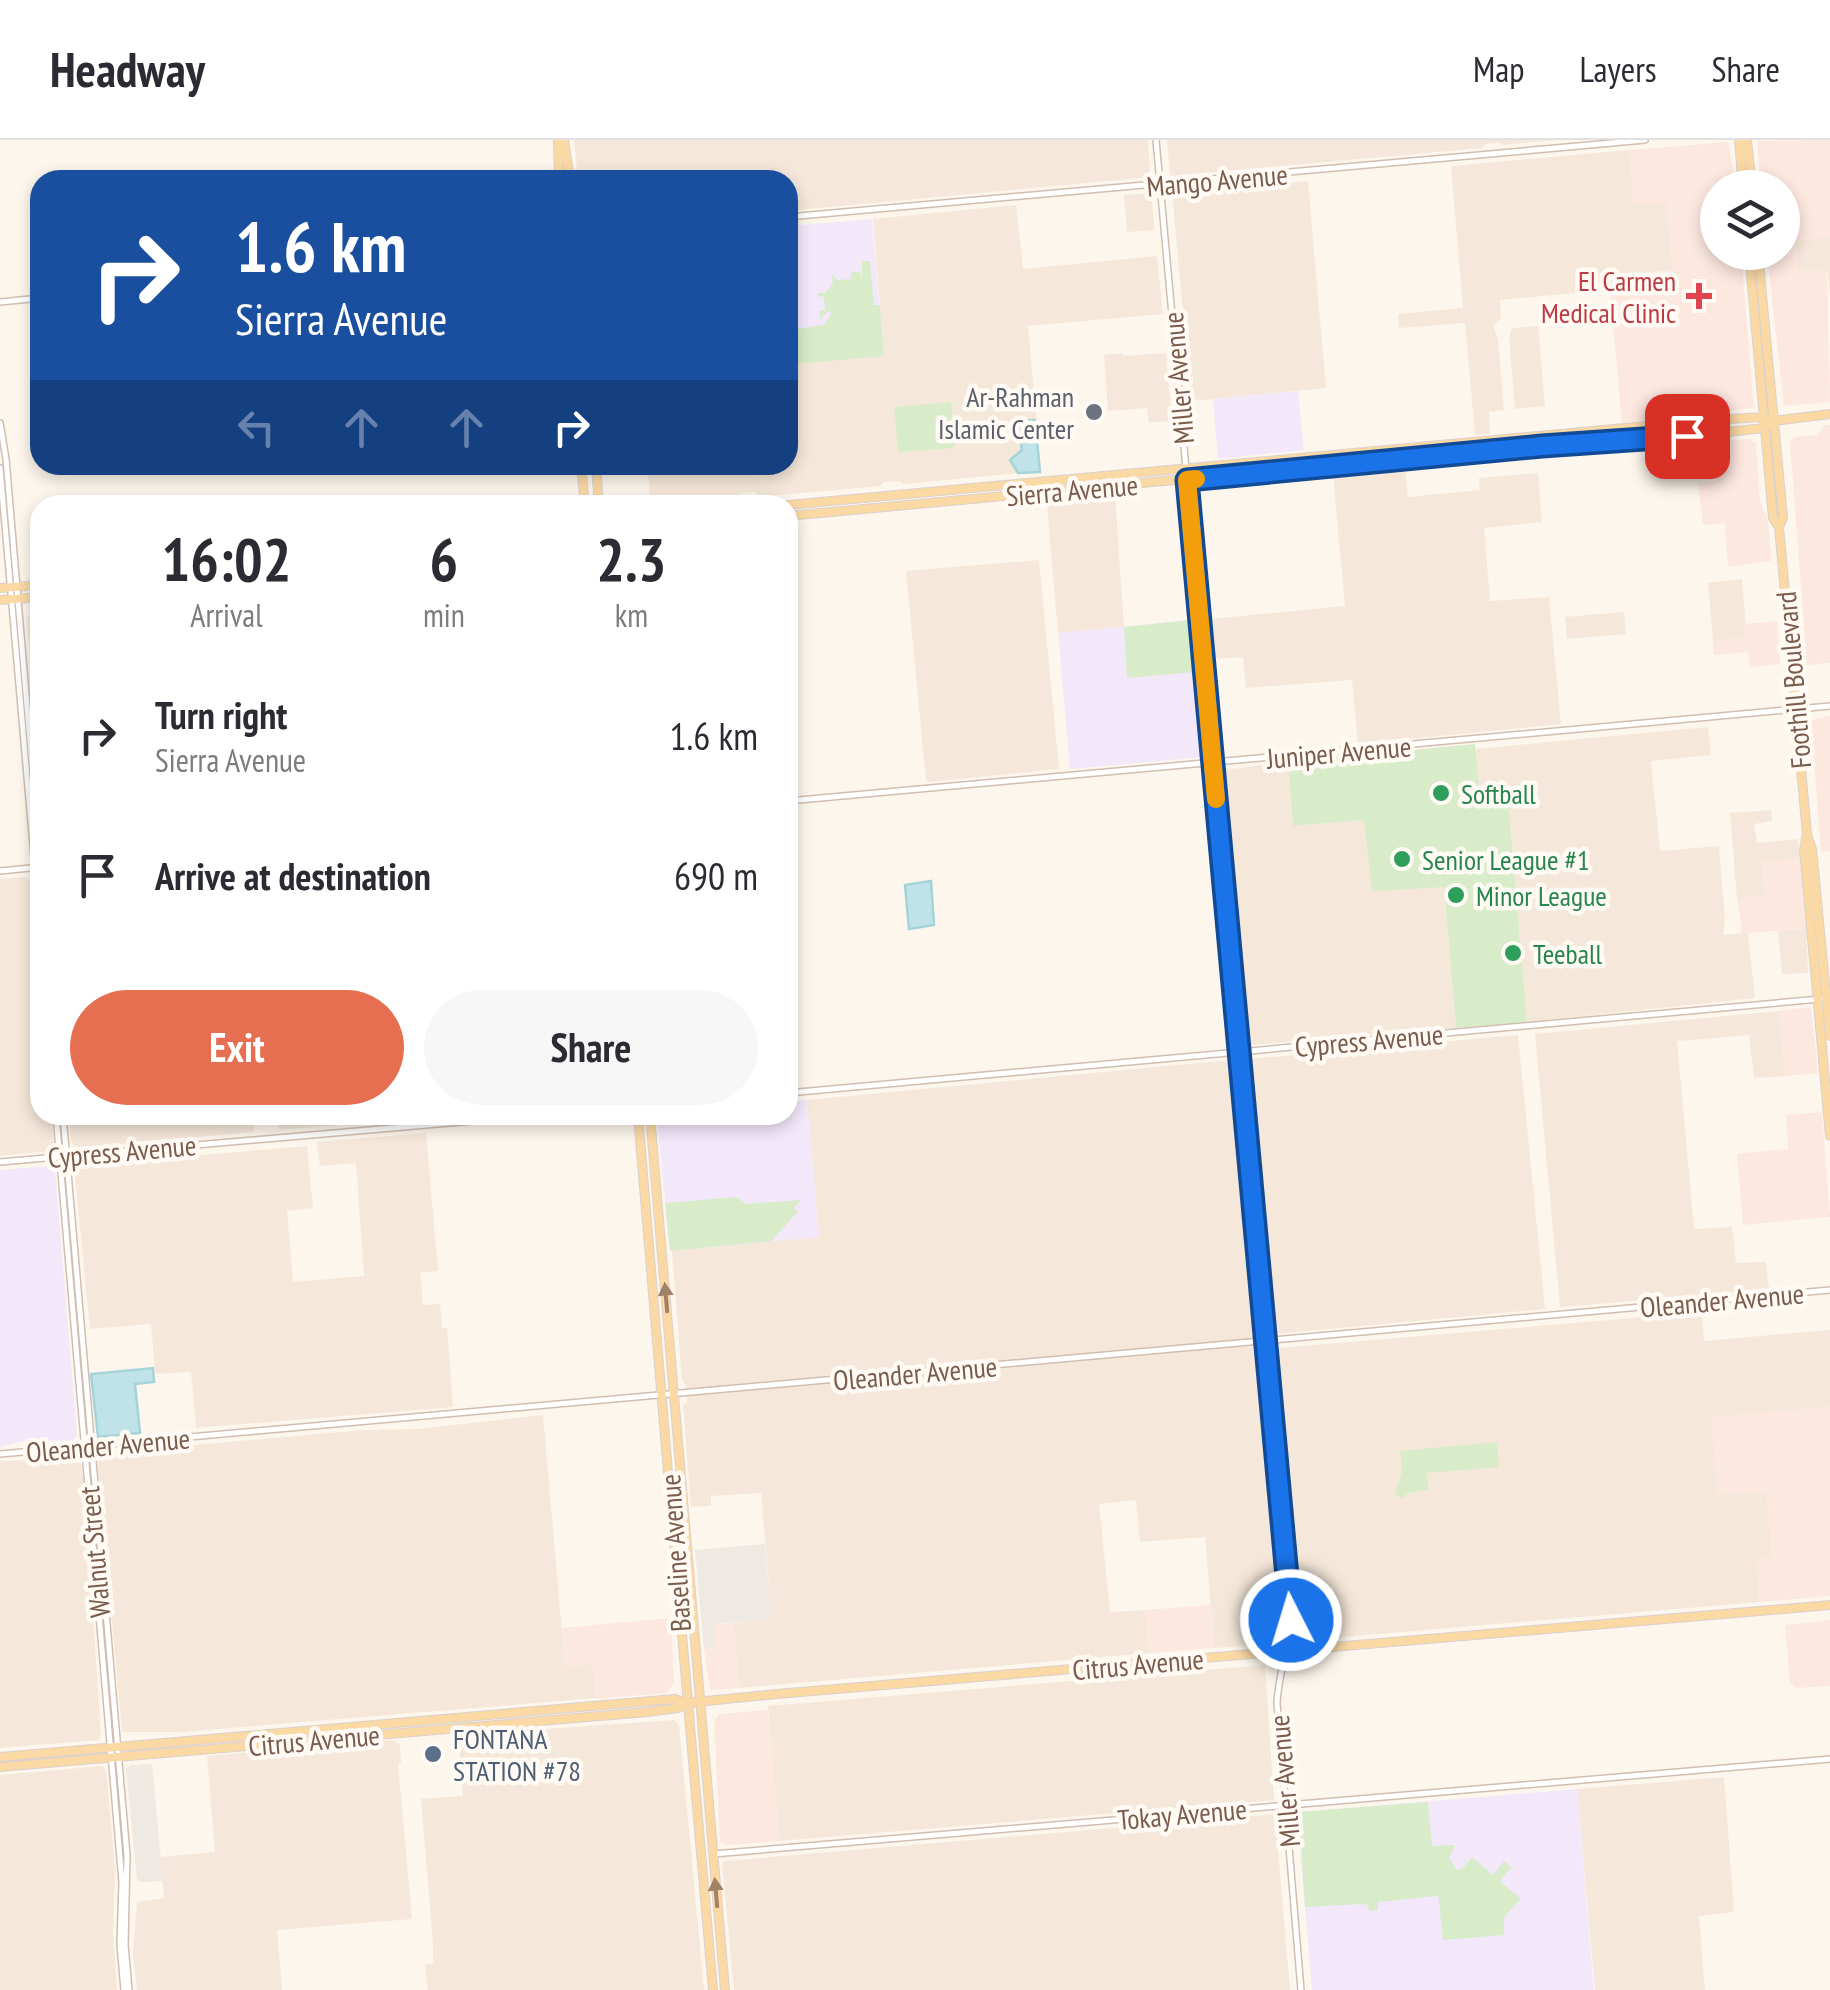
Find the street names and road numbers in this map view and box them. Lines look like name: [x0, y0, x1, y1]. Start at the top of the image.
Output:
street label: Mango Avenue: [1145, 155, 1289, 205]
street label: Miller Avenue: [1154, 311, 1202, 445]
street label: Sierra Avenue: [1005, 466, 1139, 514]
street label: Foothill Boulevard: [1767, 590, 1819, 770]
street label: Juniper Avenue: [1264, 727, 1413, 777]
street label: Cypress Avenue: [1293, 1015, 1445, 1065]
street label: Cypress Avenue: [46, 1126, 198, 1176]
street label: Oleander Avenue: [1639, 1274, 1805, 1326]
street label: Oleander Avenue: [832, 1347, 998, 1399]
street label: Oleander Avenue: [25, 1419, 191, 1471]
street label: Baseline Avenue: [651, 1473, 699, 1633]
street label: Walnut Street: [70, 1485, 118, 1619]
street label: Citrus Avenue: [1071, 1640, 1205, 1688]
street label: Miller Avenue: [1260, 1714, 1308, 1848]
street label: Citrus Avenue: [247, 1716, 381, 1764]
street label: Tokay Avenue: [1116, 1790, 1248, 1838]

